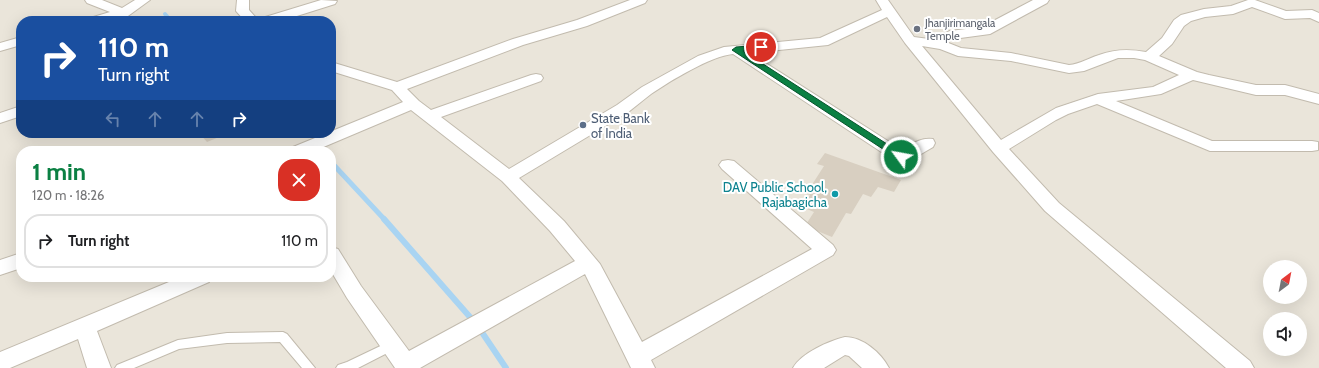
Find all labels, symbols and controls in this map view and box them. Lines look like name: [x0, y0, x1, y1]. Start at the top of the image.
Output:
place label: Jhanjirimangala Temple: [924, 16, 996, 43]
marker: Jhanjirimangala Temple: [912, 24, 922, 34]
text: 110 m: [98, 30, 169, 64]
pin: [744, 30, 778, 64]
icon: right: [32, 32, 84, 84]
icon: arrive: [750, 36, 772, 58]
text: Turn right: [98, 64, 169, 86]
icon: left: [102, 108, 124, 130]
icon: ahead: [144, 108, 166, 130]
icon: ahead: [186, 108, 208, 130]
icon: right: [228, 108, 250, 130]
place label: State Bank of India: [591, 110, 650, 141]
marker: State Bank of India: [578, 120, 588, 130]
position arrow: [880, 136, 922, 178]
text: 1 min: [32, 157, 86, 186]
button: close: [278, 159, 320, 201]
place label: DAV Public School, Rajabagicha: [723, 179, 828, 211]
text: 120 m · 18:26: [32, 187, 104, 203]
marker: DAV Public School, Rajabagicha: [830, 189, 840, 199]
icon: right: [34, 230, 56, 252]
text: Turn right: [68, 232, 129, 250]
text: 110 m: [281, 232, 318, 250]
north arrow: [1263, 260, 1307, 304]
map controls: [1263, 260, 1307, 356]
button: sound: [1263, 312, 1307, 356]

